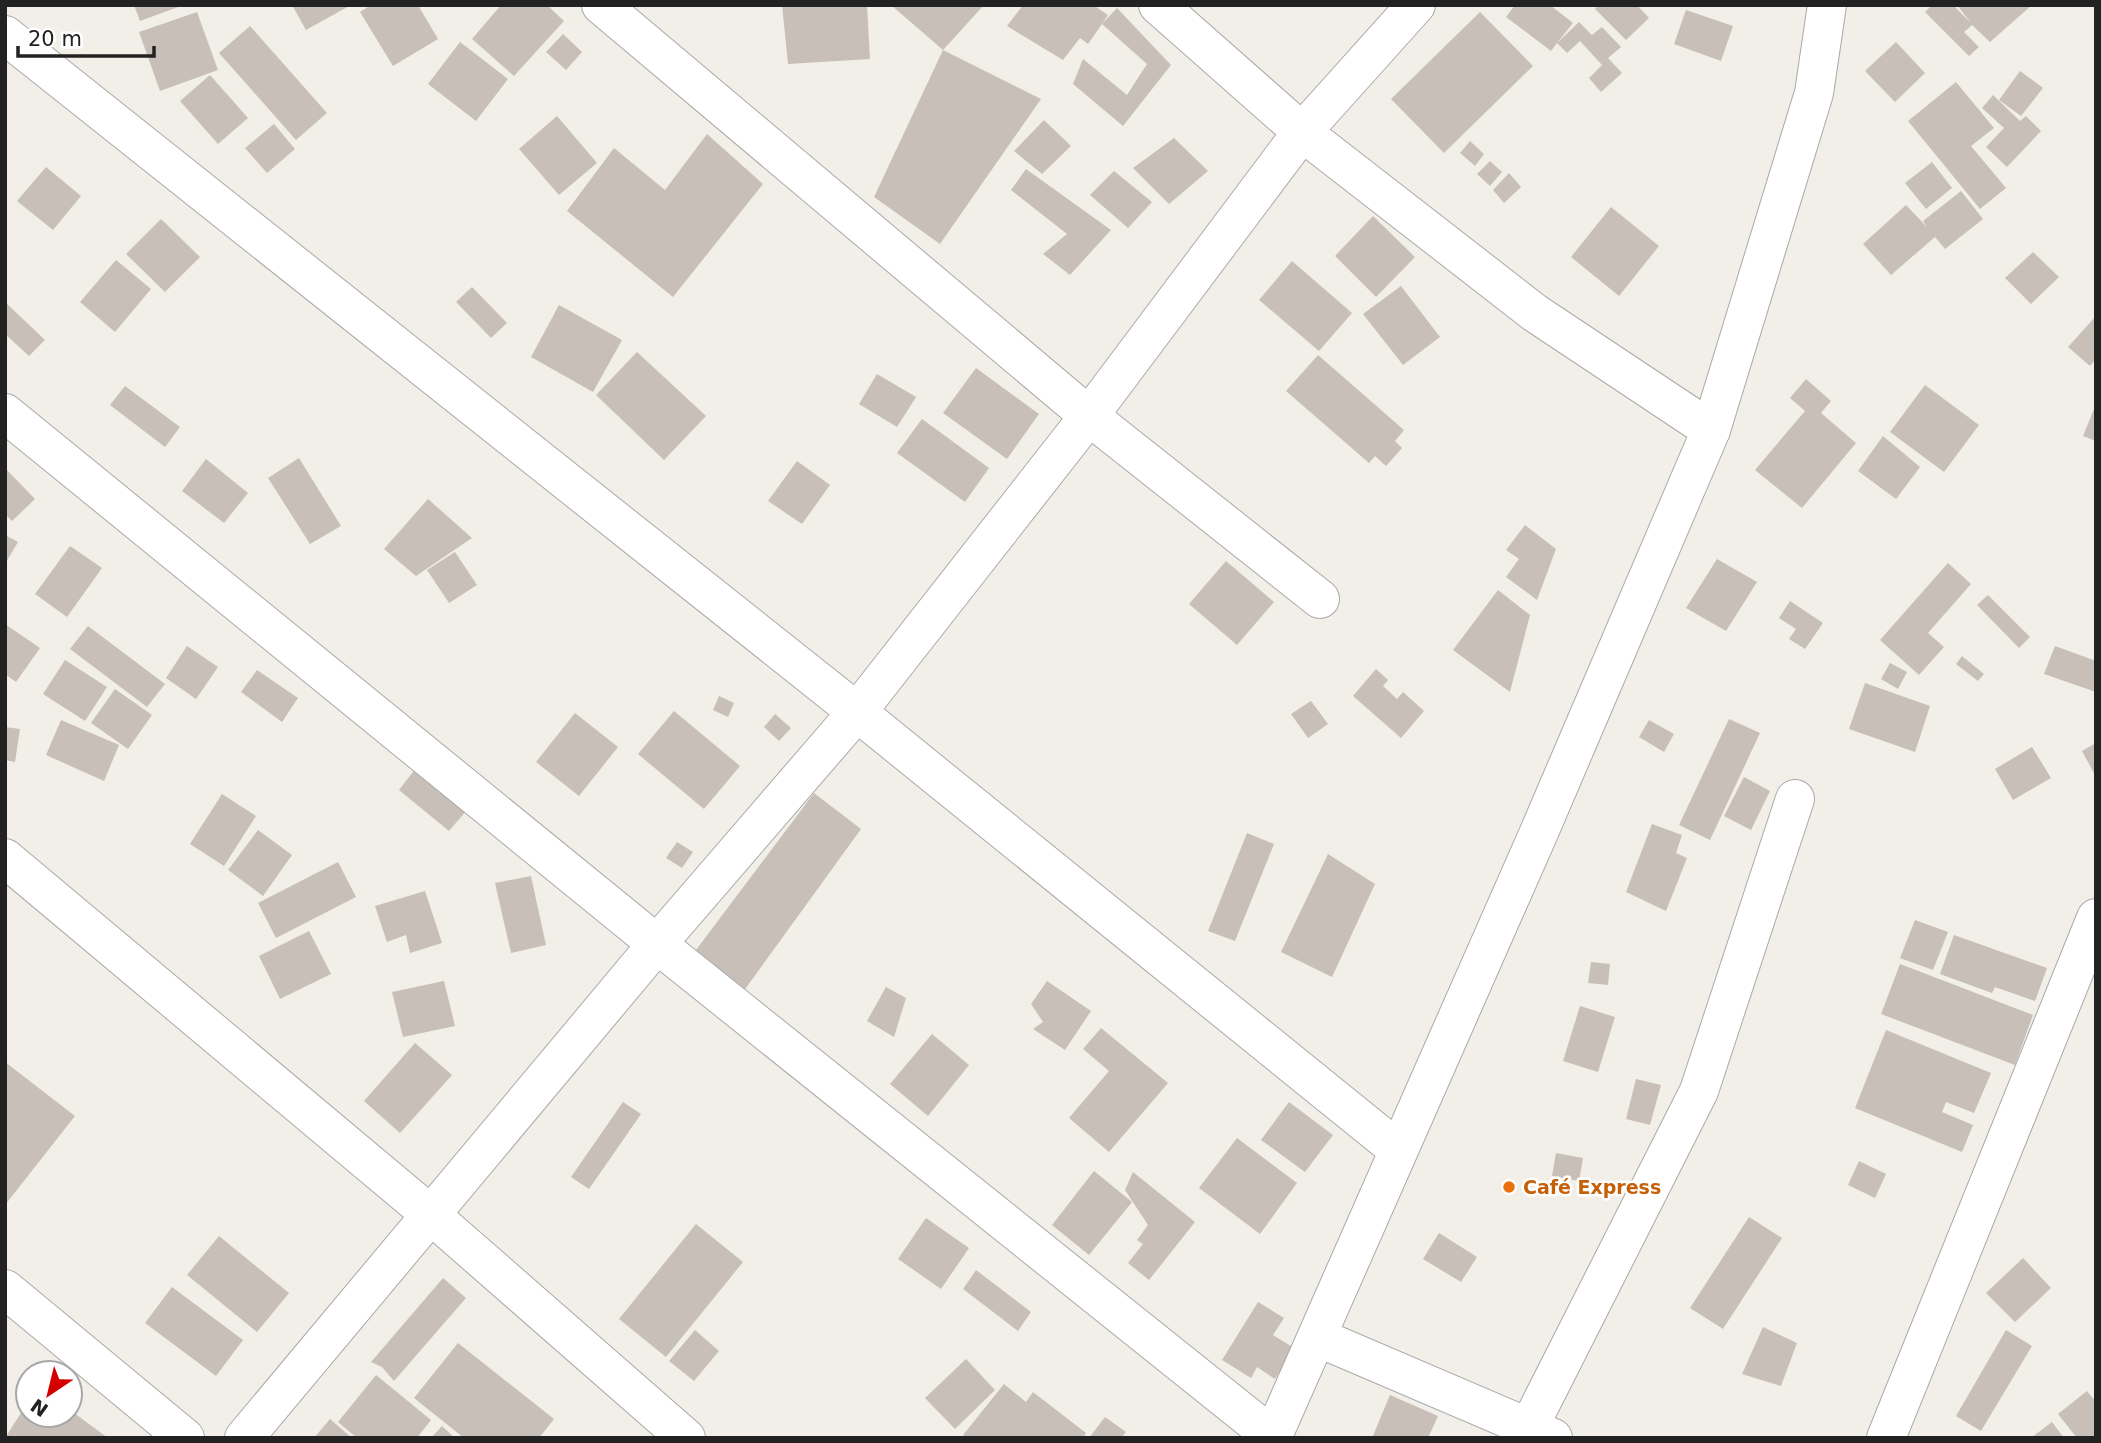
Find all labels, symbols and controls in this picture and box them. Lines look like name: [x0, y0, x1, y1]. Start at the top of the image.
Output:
scale bar: [18, 14, 154, 58]
text: 20 m: [28, 27, 82, 51]
place label: Café Express: [1523, 1176, 1661, 1198]
marker: Café Express: [1501, 1179, 1517, 1195]
north arrow: [14, 1359, 84, 1429]
text: N: [26, 1394, 52, 1421]

